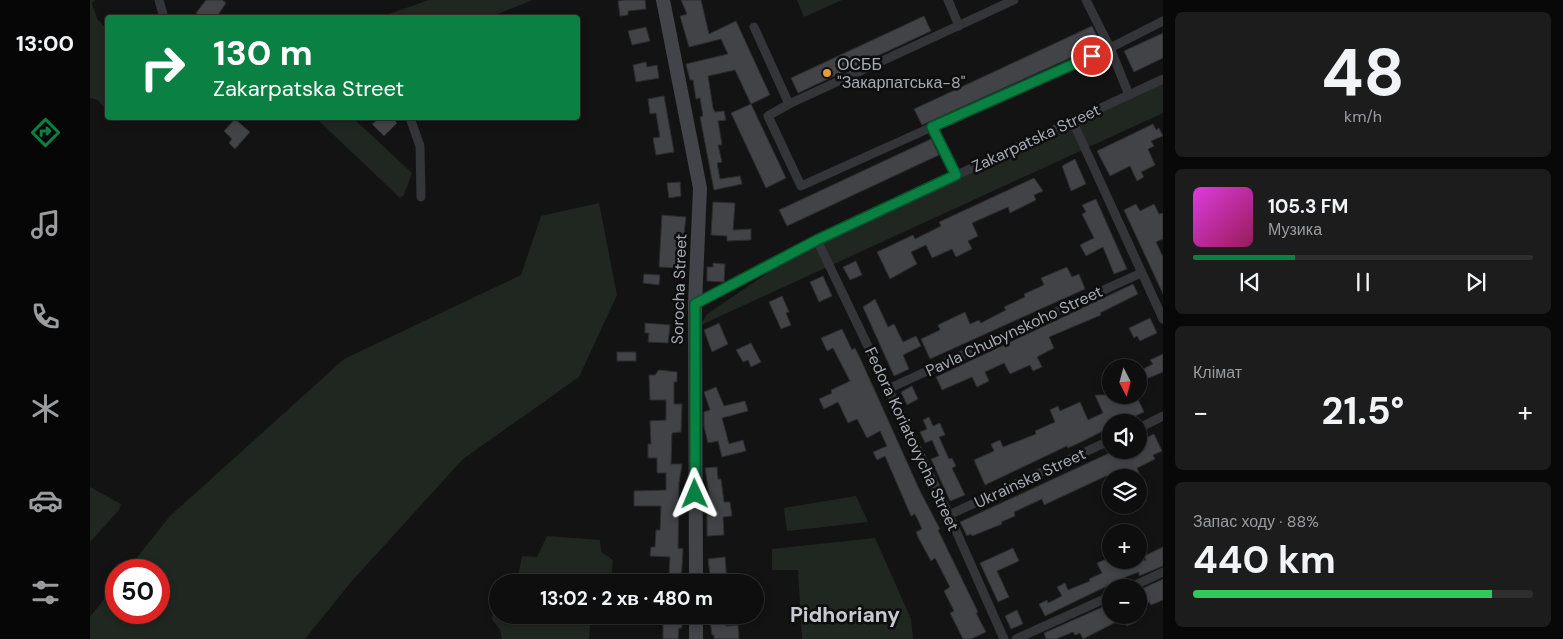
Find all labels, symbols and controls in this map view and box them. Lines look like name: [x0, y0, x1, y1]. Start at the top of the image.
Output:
text: 13:00: [16, 29, 74, 58]
text: 130 m: [213, 30, 313, 76]
text: 48: [1321, 31, 1405, 115]
icon: right: [130, 35, 195, 100]
pin: [1071, 35, 1113, 77]
icon: arrive: [1078, 42, 1106, 70]
place label: ОСББ "Закарпатська-8": [837, 54, 966, 93]
marker: ОСББ "Закарпатська-8": [821, 67, 833, 79]
text: Zakarpatska Street: [213, 74, 404, 103]
street label: Zakarpatska Street: [969, 99, 1103, 177]
text: km/h: [1344, 106, 1382, 127]
icon: directions: [28, 115, 63, 150]
text: 105.3 FM: [1268, 194, 1348, 219]
icon: music: [28, 207, 63, 242]
text: Музика: [1268, 219, 1322, 240]
street label: Sorocha Street: [667, 233, 691, 345]
icon: previous: [1236, 268, 1264, 296]
icon: pause: [1349, 268, 1377, 296]
icon: next: [1462, 268, 1490, 296]
street label: Pavla Chubynskoho Street: [922, 281, 1106, 381]
icon: phone: [28, 299, 63, 334]
street label: Fedora Koriatovycha Street: [860, 344, 964, 534]
north arrow: [1102, 359, 1148, 404]
map controls: [1102, 359, 1147, 624]
text: Клімат: [1193, 362, 1242, 383]
text: 21.5°: [1322, 386, 1404, 436]
icon: climate: [28, 391, 63, 426]
text: −: [1193, 394, 1208, 431]
text: +: [1518, 394, 1533, 431]
button: sound: [1102, 414, 1147, 459]
street label: Ukrainska Street: [971, 443, 1089, 513]
position arrow: [668, 467, 720, 519]
button: layers: [1102, 469, 1147, 514]
icon: car: [28, 483, 63, 518]
text: Запас ходу · 88%: [1193, 511, 1319, 532]
button: +: [1102, 524, 1147, 569]
text: 440 km: [1193, 535, 1336, 585]
speed limit sign: 50: [105, 559, 170, 624]
icon: filters: [28, 575, 63, 610]
button: −: [1102, 579, 1147, 624]
text: 13:02 · 2 хв · 480 m: [540, 586, 713, 611]
district label: Pidhoriany: [790, 601, 900, 629]

